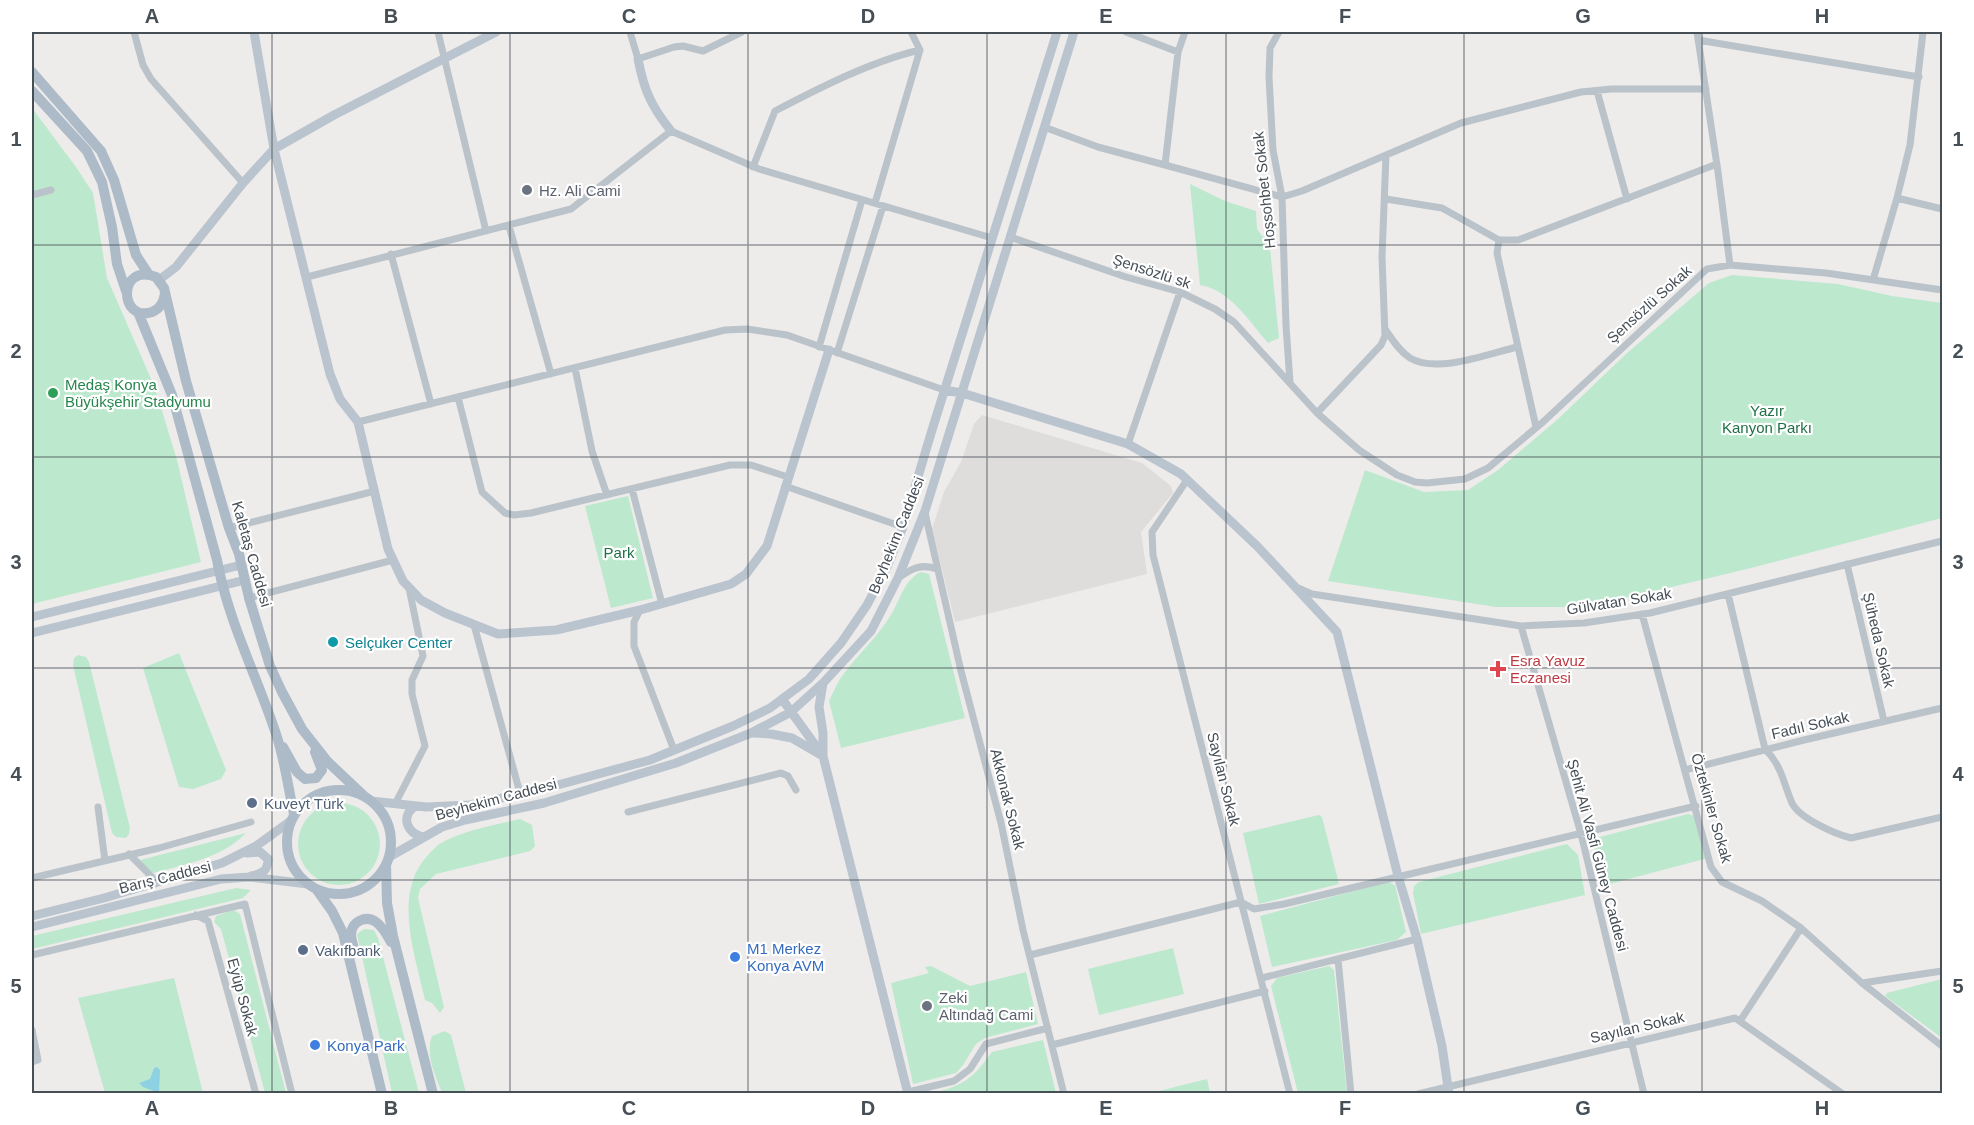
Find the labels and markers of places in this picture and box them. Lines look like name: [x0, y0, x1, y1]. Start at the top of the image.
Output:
place label: Hz. Ali Cami: [539, 182, 621, 199]
marker: Hz. Ali Cami: [520, 183, 534, 197]
place label: Medaş Konya Büyükşehir Stadyumu: [65, 376, 211, 410]
marker: Medaş Konya Büyükşehir Stadyumu: [46, 386, 60, 400]
place label: Selçuker Center: [345, 634, 453, 651]
marker: Selçuker Center: [326, 635, 340, 649]
place label: Esra Yavuz Eczanesi: [1510, 652, 1585, 686]
marker: Esra Yavuz Eczanesi: [1491, 662, 1505, 676]
place label: Kuveyt Türk: [264, 795, 344, 812]
marker: Kuveyt Türk: [245, 796, 259, 810]
place label: M1 Merkez Konya AVM: [747, 940, 824, 974]
place label: Vakıfbank: [315, 942, 381, 959]
marker: Vakıfbank: [296, 943, 310, 957]
marker: M1 Merkez Konya AVM: [728, 950, 742, 964]
place label: Zeki Altındağ Cami: [939, 989, 1033, 1023]
marker: Zeki Altındağ Cami: [920, 999, 934, 1013]
place label: Konya Park: [327, 1037, 405, 1054]
marker: Konya Park: [308, 1038, 322, 1052]

